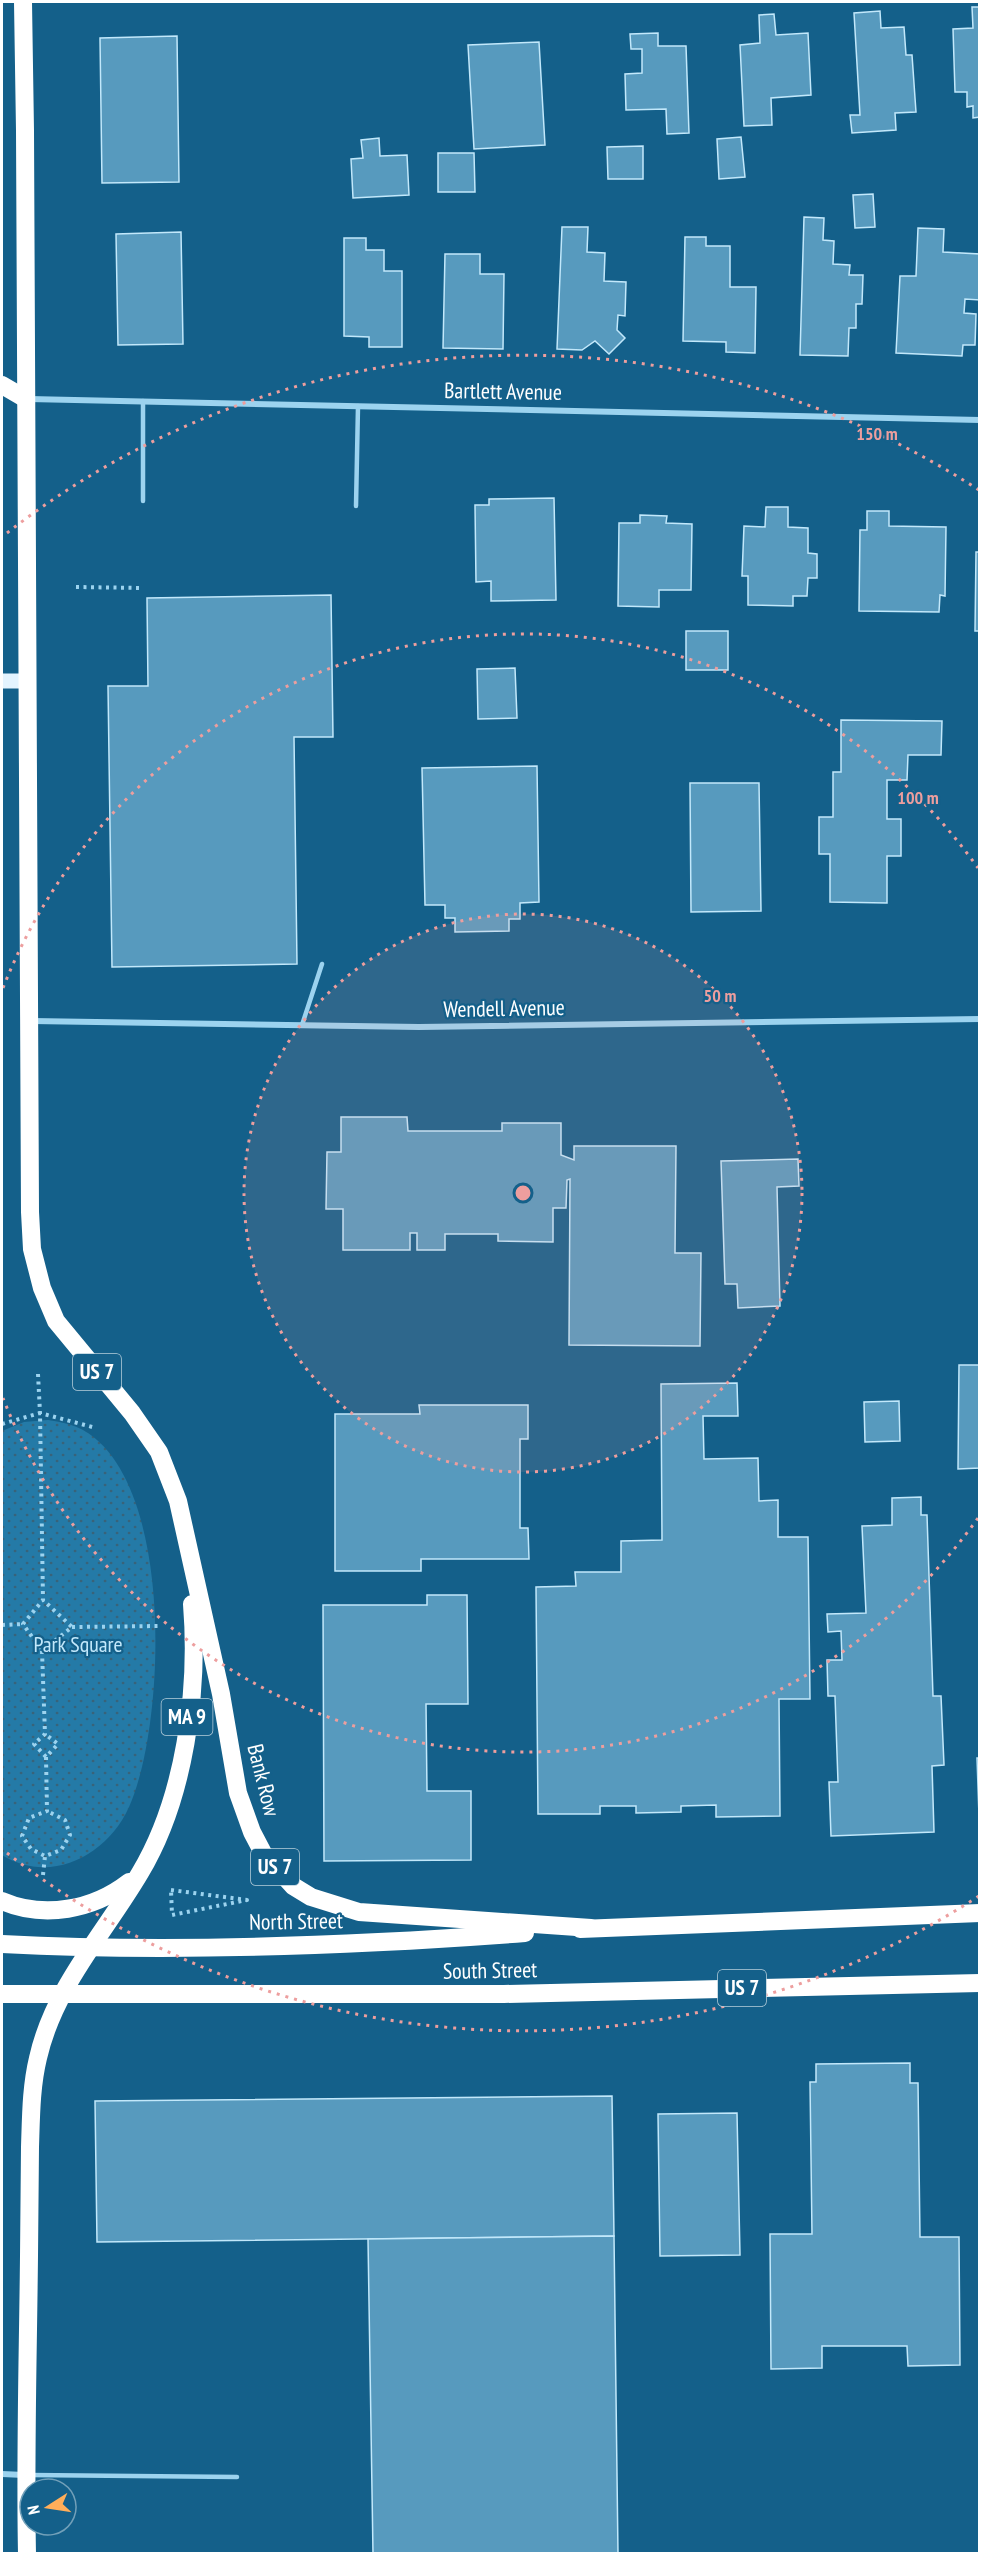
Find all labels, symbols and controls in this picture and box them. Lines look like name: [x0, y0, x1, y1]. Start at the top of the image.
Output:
street label: Bartlett Avenue: [444, 376, 562, 406]
text: 150 m: [856, 422, 898, 445]
text: 100 m: [897, 786, 939, 809]
text: 50 m: [704, 984, 736, 1007]
street label: Wendell Avenue: [443, 993, 565, 1023]
centre of rings: [513, 1183, 533, 1203]
road number: US 7: [73, 1354, 121, 1390]
park label: Park Square: [33, 1630, 123, 1658]
road number: MA 9: [162, 1699, 213, 1735]
street label: Bank Row: [242, 1741, 286, 1819]
road number: US 7: [251, 1849, 299, 1885]
street label: North Street: [249, 1906, 343, 1936]
street label: South Street: [443, 1955, 537, 1985]
road number: US 7: [718, 1970, 766, 2006]
north arrow: [18, 2477, 78, 2537]
text: N: [23, 2504, 44, 2516]

